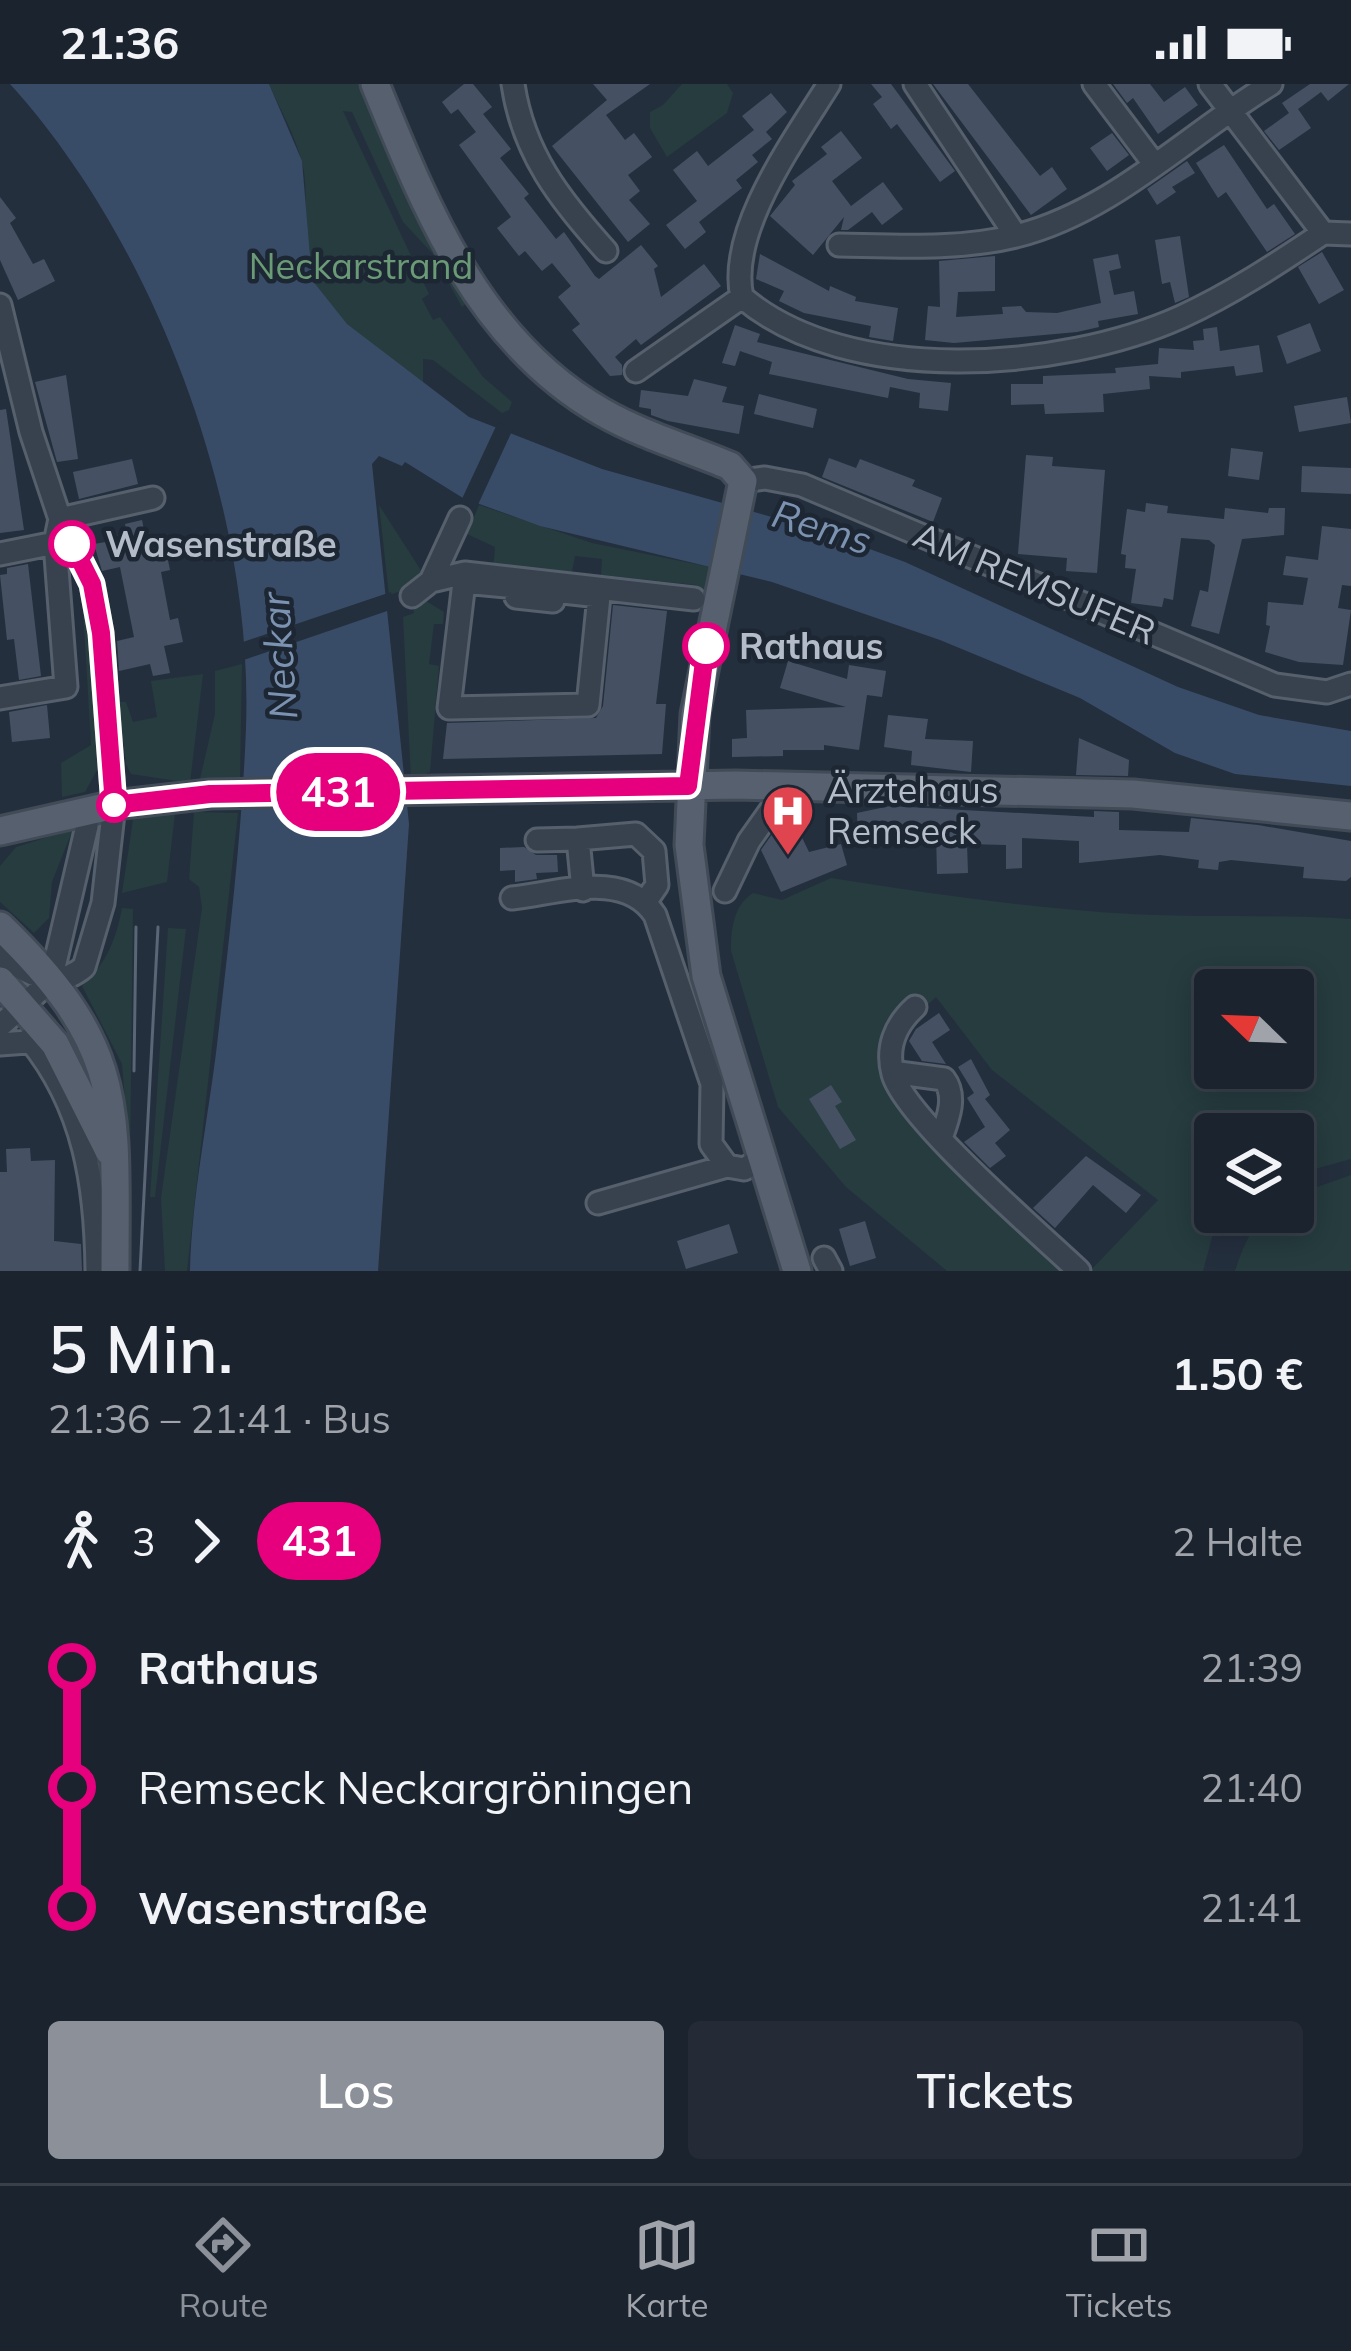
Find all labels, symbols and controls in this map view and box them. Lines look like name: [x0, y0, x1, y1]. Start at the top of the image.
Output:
text: 21:36: [60, 14, 179, 70]
park label: Neckarstrand: [249, 243, 473, 288]
water label: Rems: [767, 488, 878, 565]
street label: AM REMSUFER: [907, 511, 1163, 654]
place label: Wasenstraße: [105, 521, 337, 566]
marker: Wasenstraße: [50, 522, 94, 566]
water label: Neckar: [249, 589, 307, 721]
place label: Rathaus: [739, 623, 884, 668]
marker: Rathaus: [684, 624, 728, 668]
line badge: 431: [269, 753, 407, 831]
text: 431: [300, 765, 376, 818]
place label: Ärztehaus Remseck: [827, 767, 999, 853]
hospital icon: Ärztehaus Remseck: [760, 783, 816, 857]
unlabelled marker: [98, 789, 130, 821]
north arrow: [1194, 969, 1314, 1089]
map controls: [1194, 969, 1314, 1233]
button: layers: [1194, 1113, 1314, 1233]
text: 5 Min.: [48, 1307, 233, 1390]
text: 1.50 €: [1172, 1345, 1303, 1401]
text: 21:36 – 21:41 · Bus: [48, 1394, 391, 1443]
icon: walk: [48, 1508, 114, 1574]
icon: forward: [173, 1508, 239, 1574]
text: 431: [281, 1514, 357, 1567]
text: 3: [132, 1517, 155, 1566]
text: 2 Halte: [1172, 1517, 1303, 1566]
text: Rathaus: [138, 1639, 319, 1695]
text: 21:39: [1201, 1643, 1303, 1692]
text: Remseck Neckargröningen: [138, 1759, 693, 1815]
text: 21:40: [1201, 1763, 1303, 1812]
text: Wasenstraße: [138, 1879, 428, 1935]
text: 21:41: [1201, 1883, 1303, 1932]
button: Los: [48, 2021, 664, 2159]
button: Tickets: [688, 2021, 1303, 2159]
tab: Route: [179, 2212, 268, 2325]
tab: Karte: [626, 2212, 709, 2325]
tab: Tickets: [1066, 2212, 1172, 2325]

